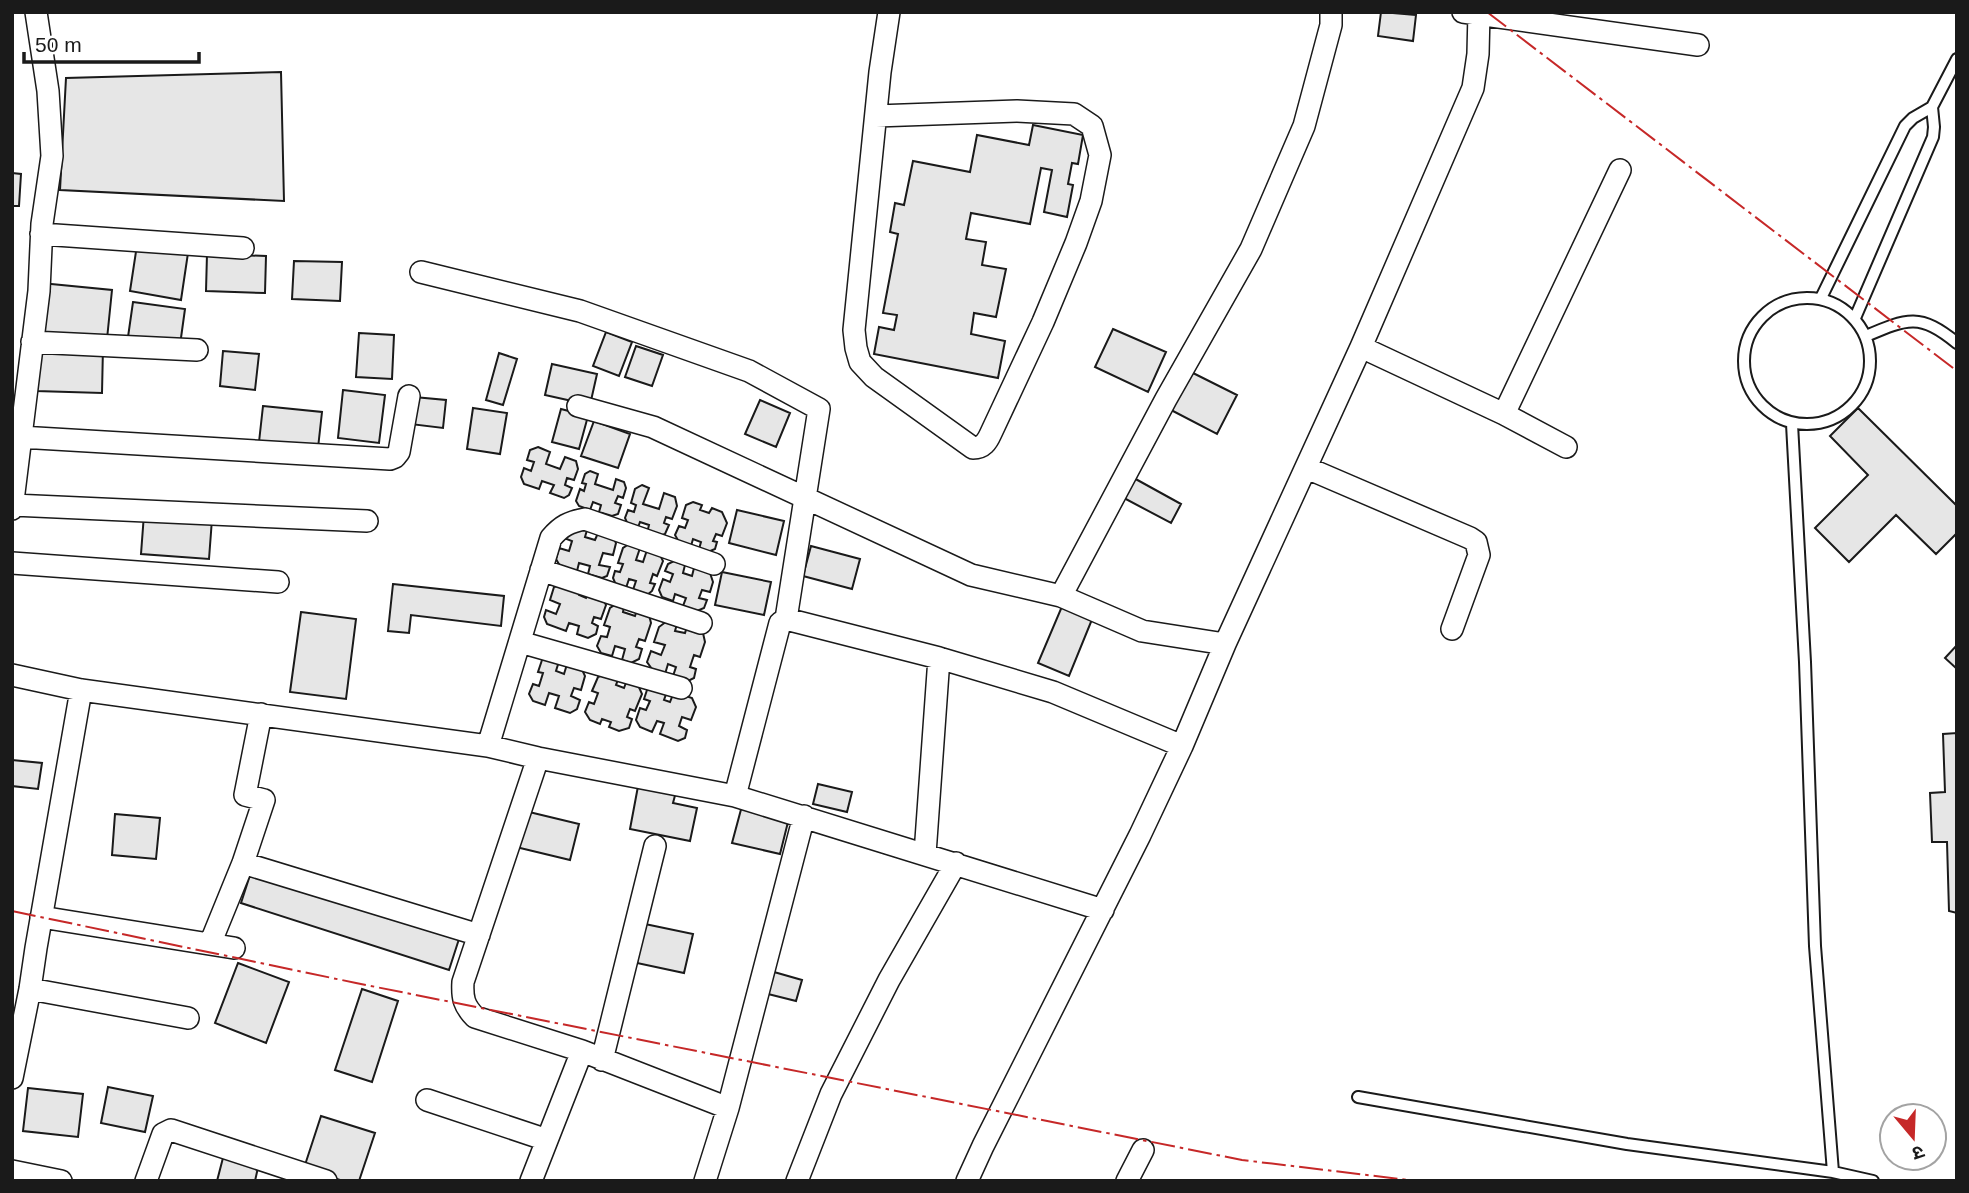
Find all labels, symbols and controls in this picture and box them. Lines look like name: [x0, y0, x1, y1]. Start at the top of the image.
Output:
scale bar: [24, 21, 200, 65]
text: 50 m: [35, 33, 82, 56]
north arrow: [1878, 1102, 1948, 1172]
text: उ: [1909, 1141, 1927, 1165]

